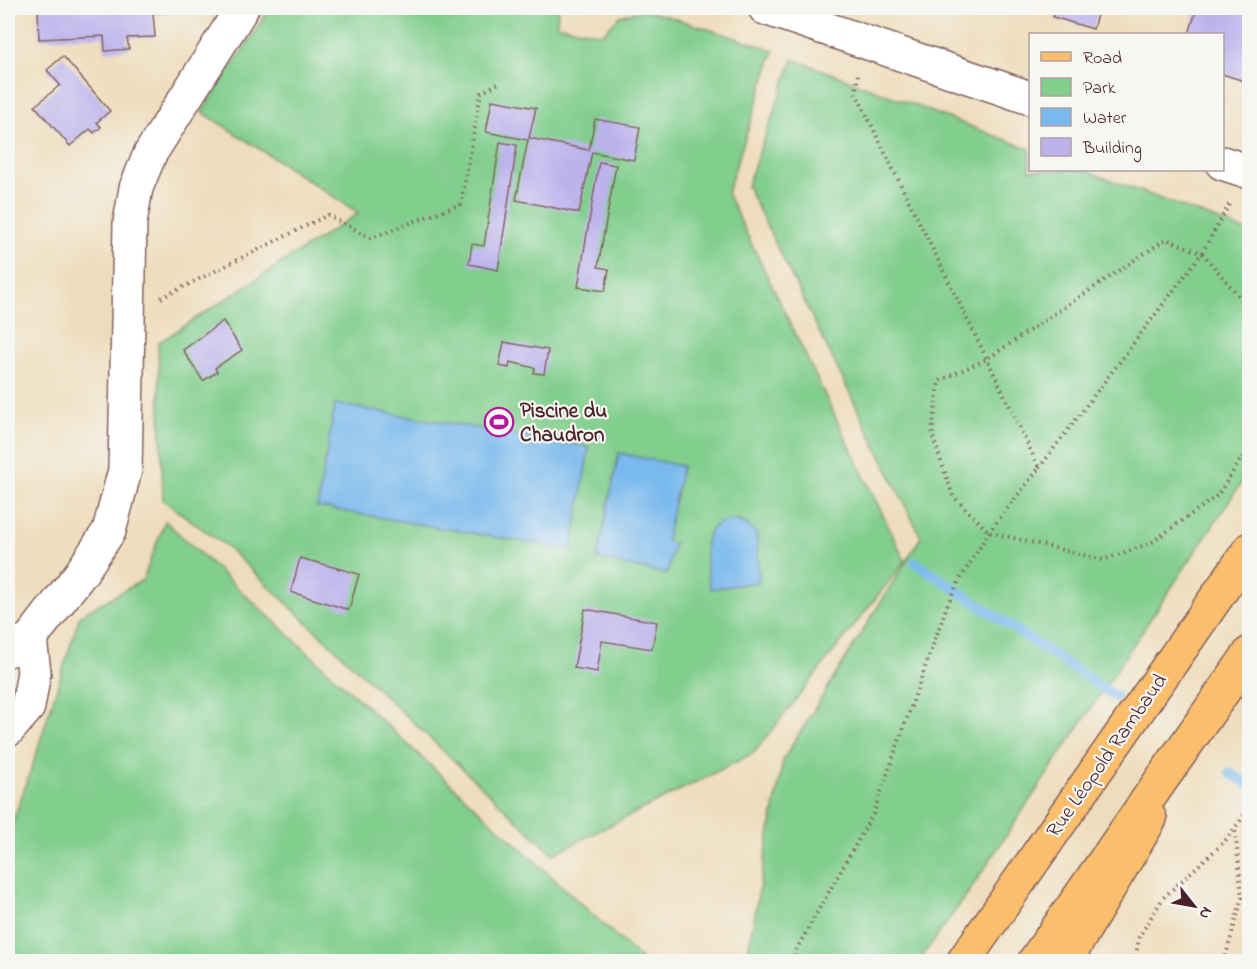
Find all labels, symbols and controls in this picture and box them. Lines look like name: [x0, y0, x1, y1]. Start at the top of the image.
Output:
legend: [1029, 33, 1224, 171]
text: Road: [1083, 46, 1122, 72]
text: Park: [1083, 76, 1116, 102]
text: Water: [1083, 106, 1127, 132]
text: Building: [1082, 136, 1142, 163]
place label: Piscine du Chaudron: [520, 397, 607, 451]
sports icon: Piscine du Chaudron: [483, 406, 515, 438]
street label: Rue Léopold Rambaud: [1040, 668, 1176, 844]
north arrow: [1164, 876, 1224, 936]
text: N: [1192, 902, 1218, 924]

